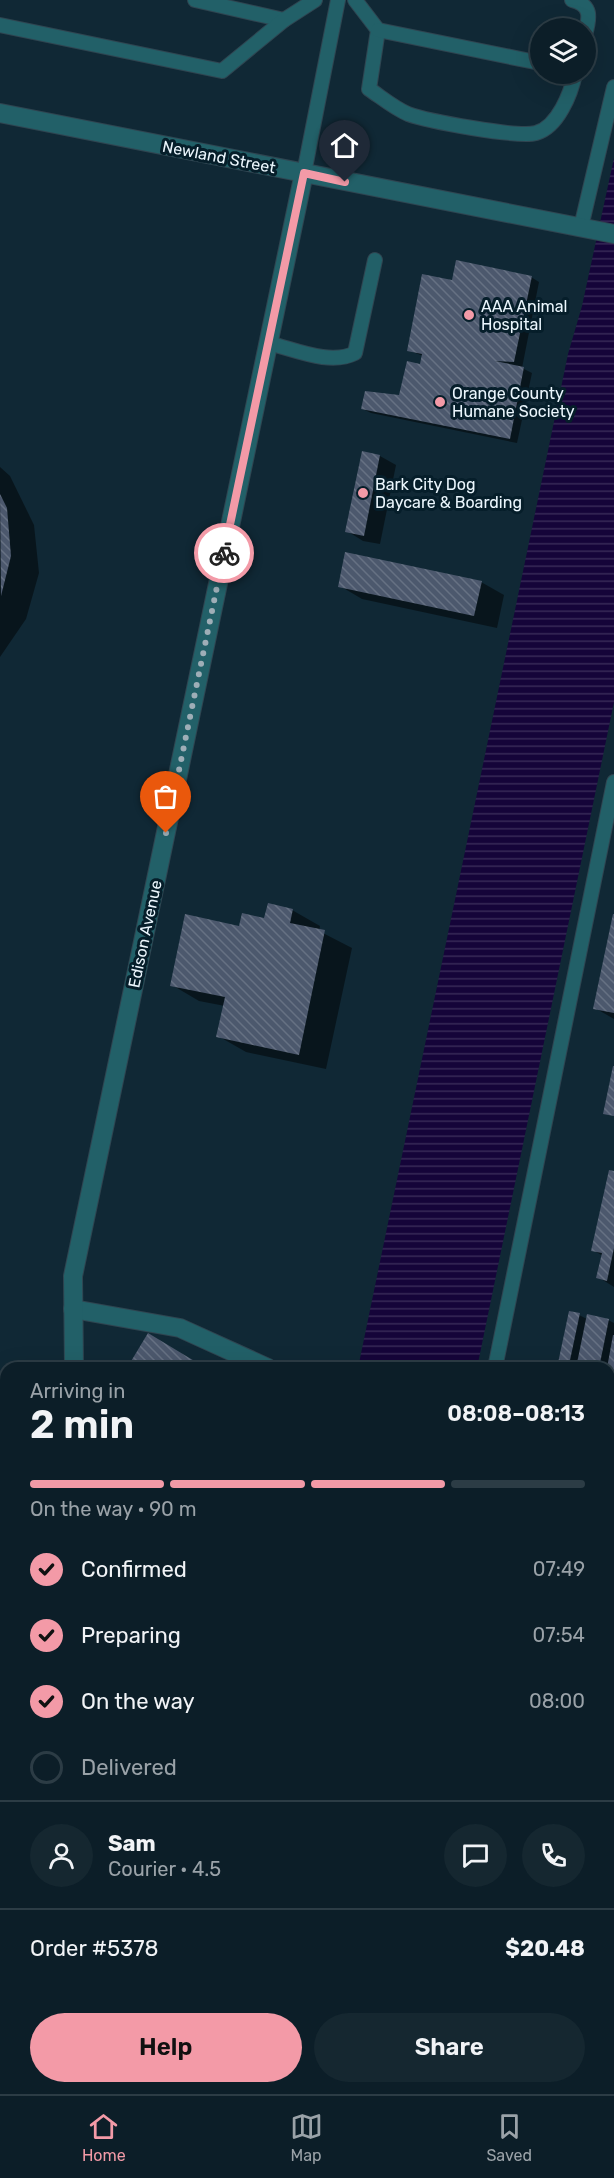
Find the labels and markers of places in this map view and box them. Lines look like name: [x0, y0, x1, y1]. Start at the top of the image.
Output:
pin: [319, 120, 370, 182]
place label: AAA Animal Hospital: [481, 297, 567, 334]
marker: AAA Animal Hospital: [462, 308, 476, 322]
place label: Orange County Humane Society: [452, 384, 575, 421]
marker: Orange County Humane Society: [433, 395, 447, 409]
place label: Bark City Dog Daycare & Boarding: [375, 475, 522, 512]
marker: Bark City Dog Daycare & Boarding: [356, 486, 370, 500]
pin: [140, 771, 191, 833]

